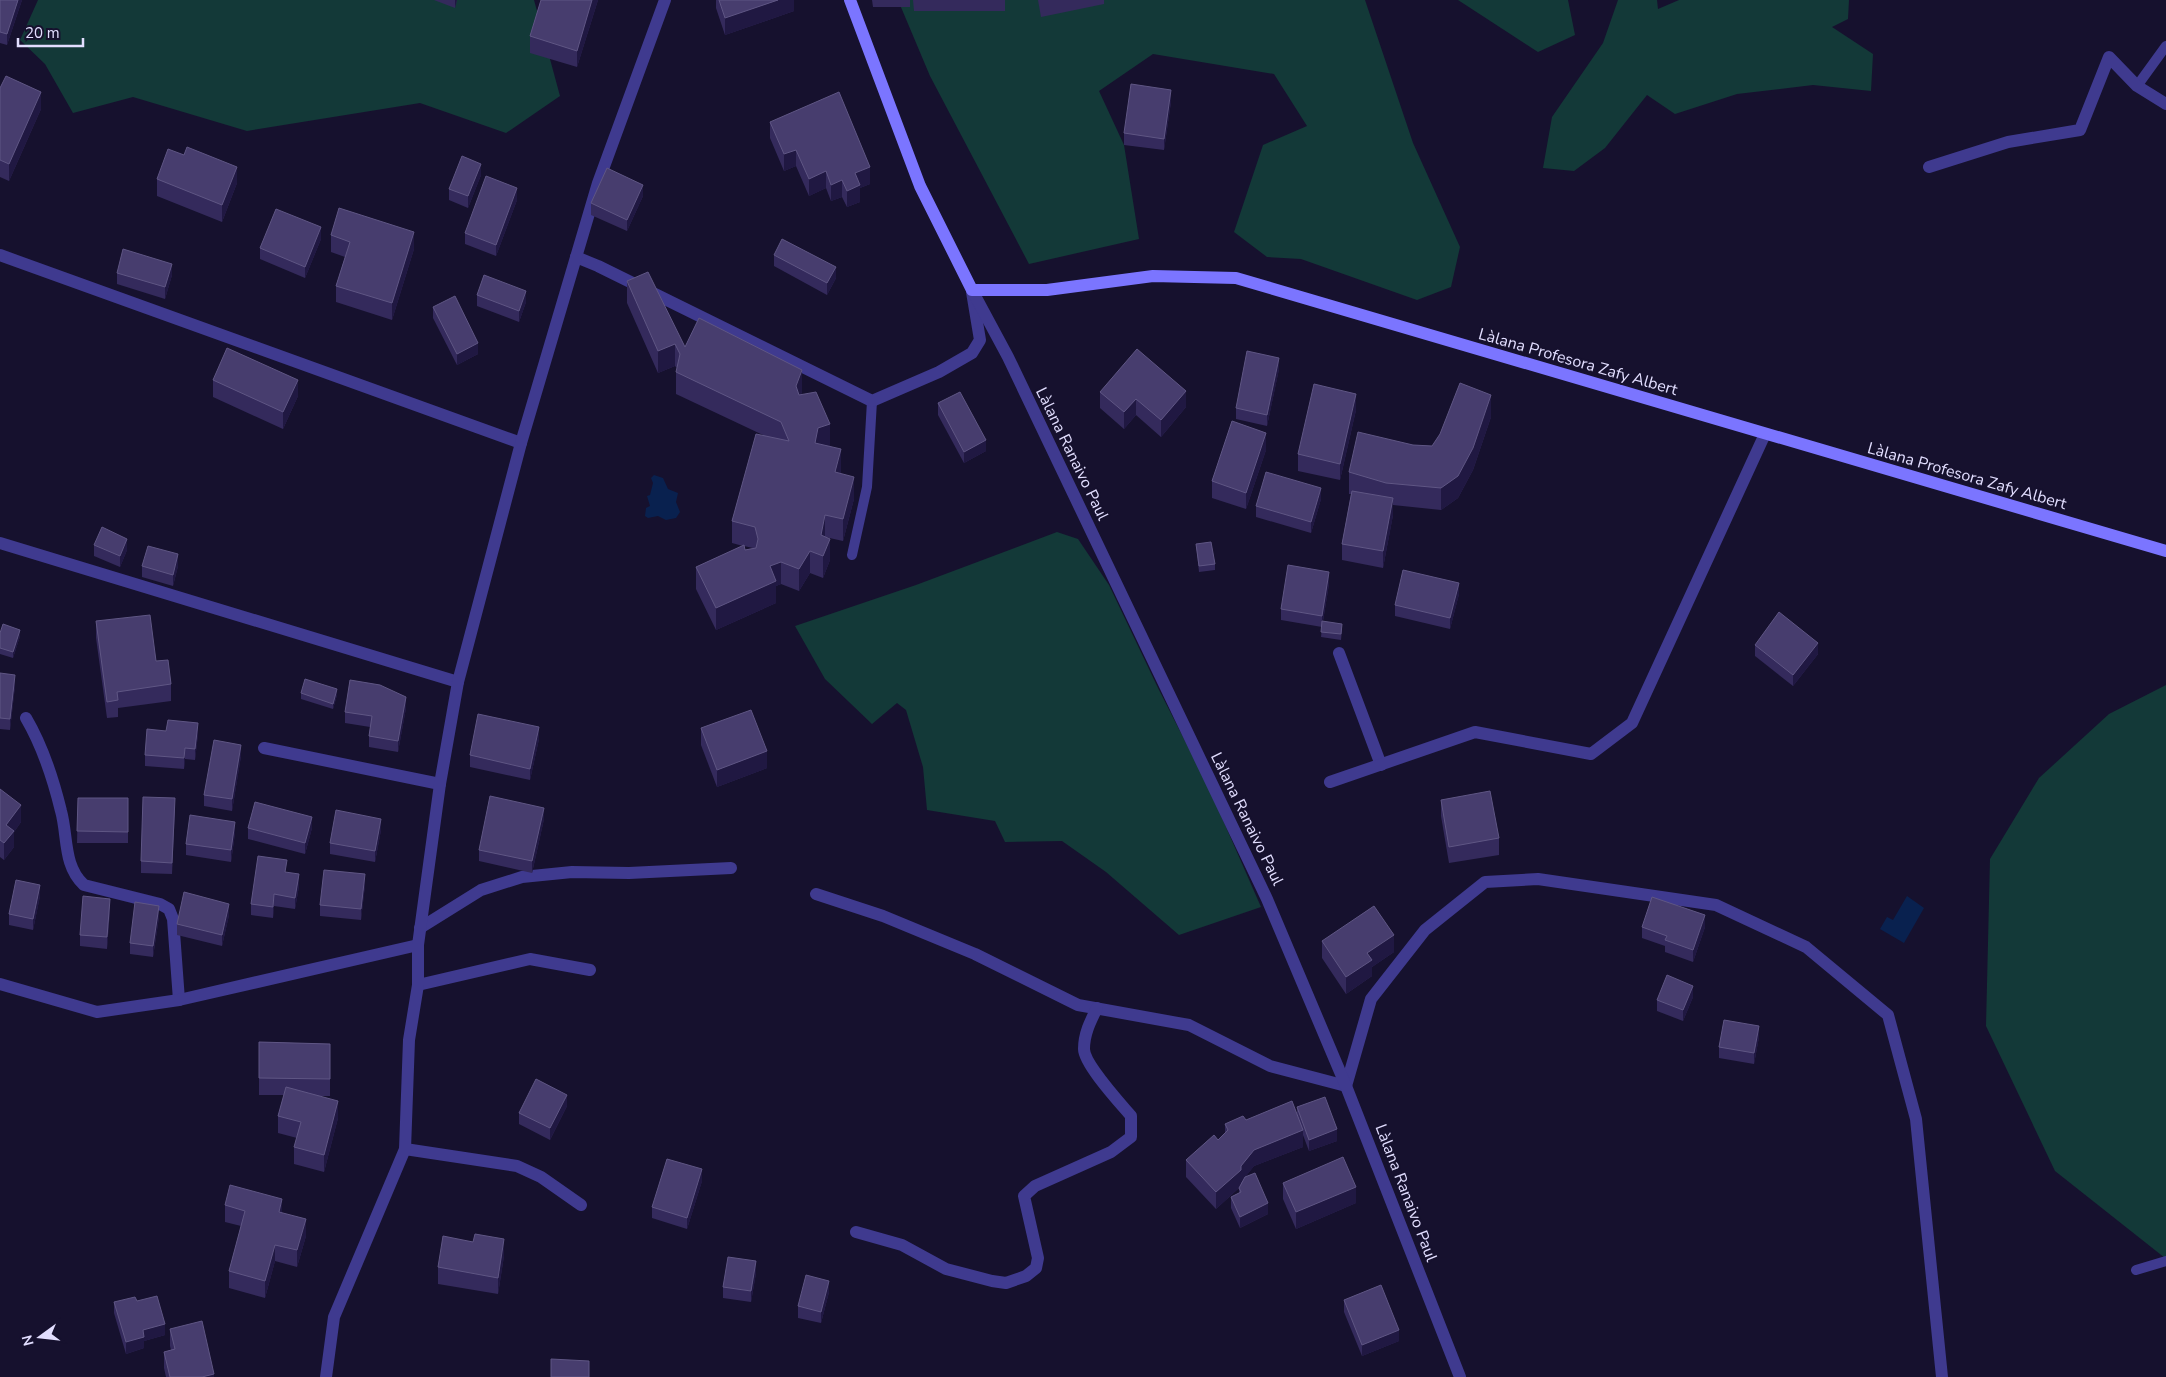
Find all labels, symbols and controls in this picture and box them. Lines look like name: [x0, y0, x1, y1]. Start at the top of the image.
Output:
scale bar: [18, 15, 82, 47]
text: 20 m: [25, 23, 60, 43]
street label: Làlana Profesora Zafy Albert: [1476, 323, 1681, 401]
street label: Làlana Ranaivo Paul: [1030, 384, 1114, 524]
street label: Làlana Profesora Zafy Albert: [1865, 437, 2070, 515]
street label: Làlana Ranaivo Paul: [1205, 749, 1289, 889]
street label: Làlana Ranaivo Paul: [1370, 1121, 1442, 1265]
north arrow: [15, 1312, 65, 1362]
text: N: [17, 1333, 38, 1348]

